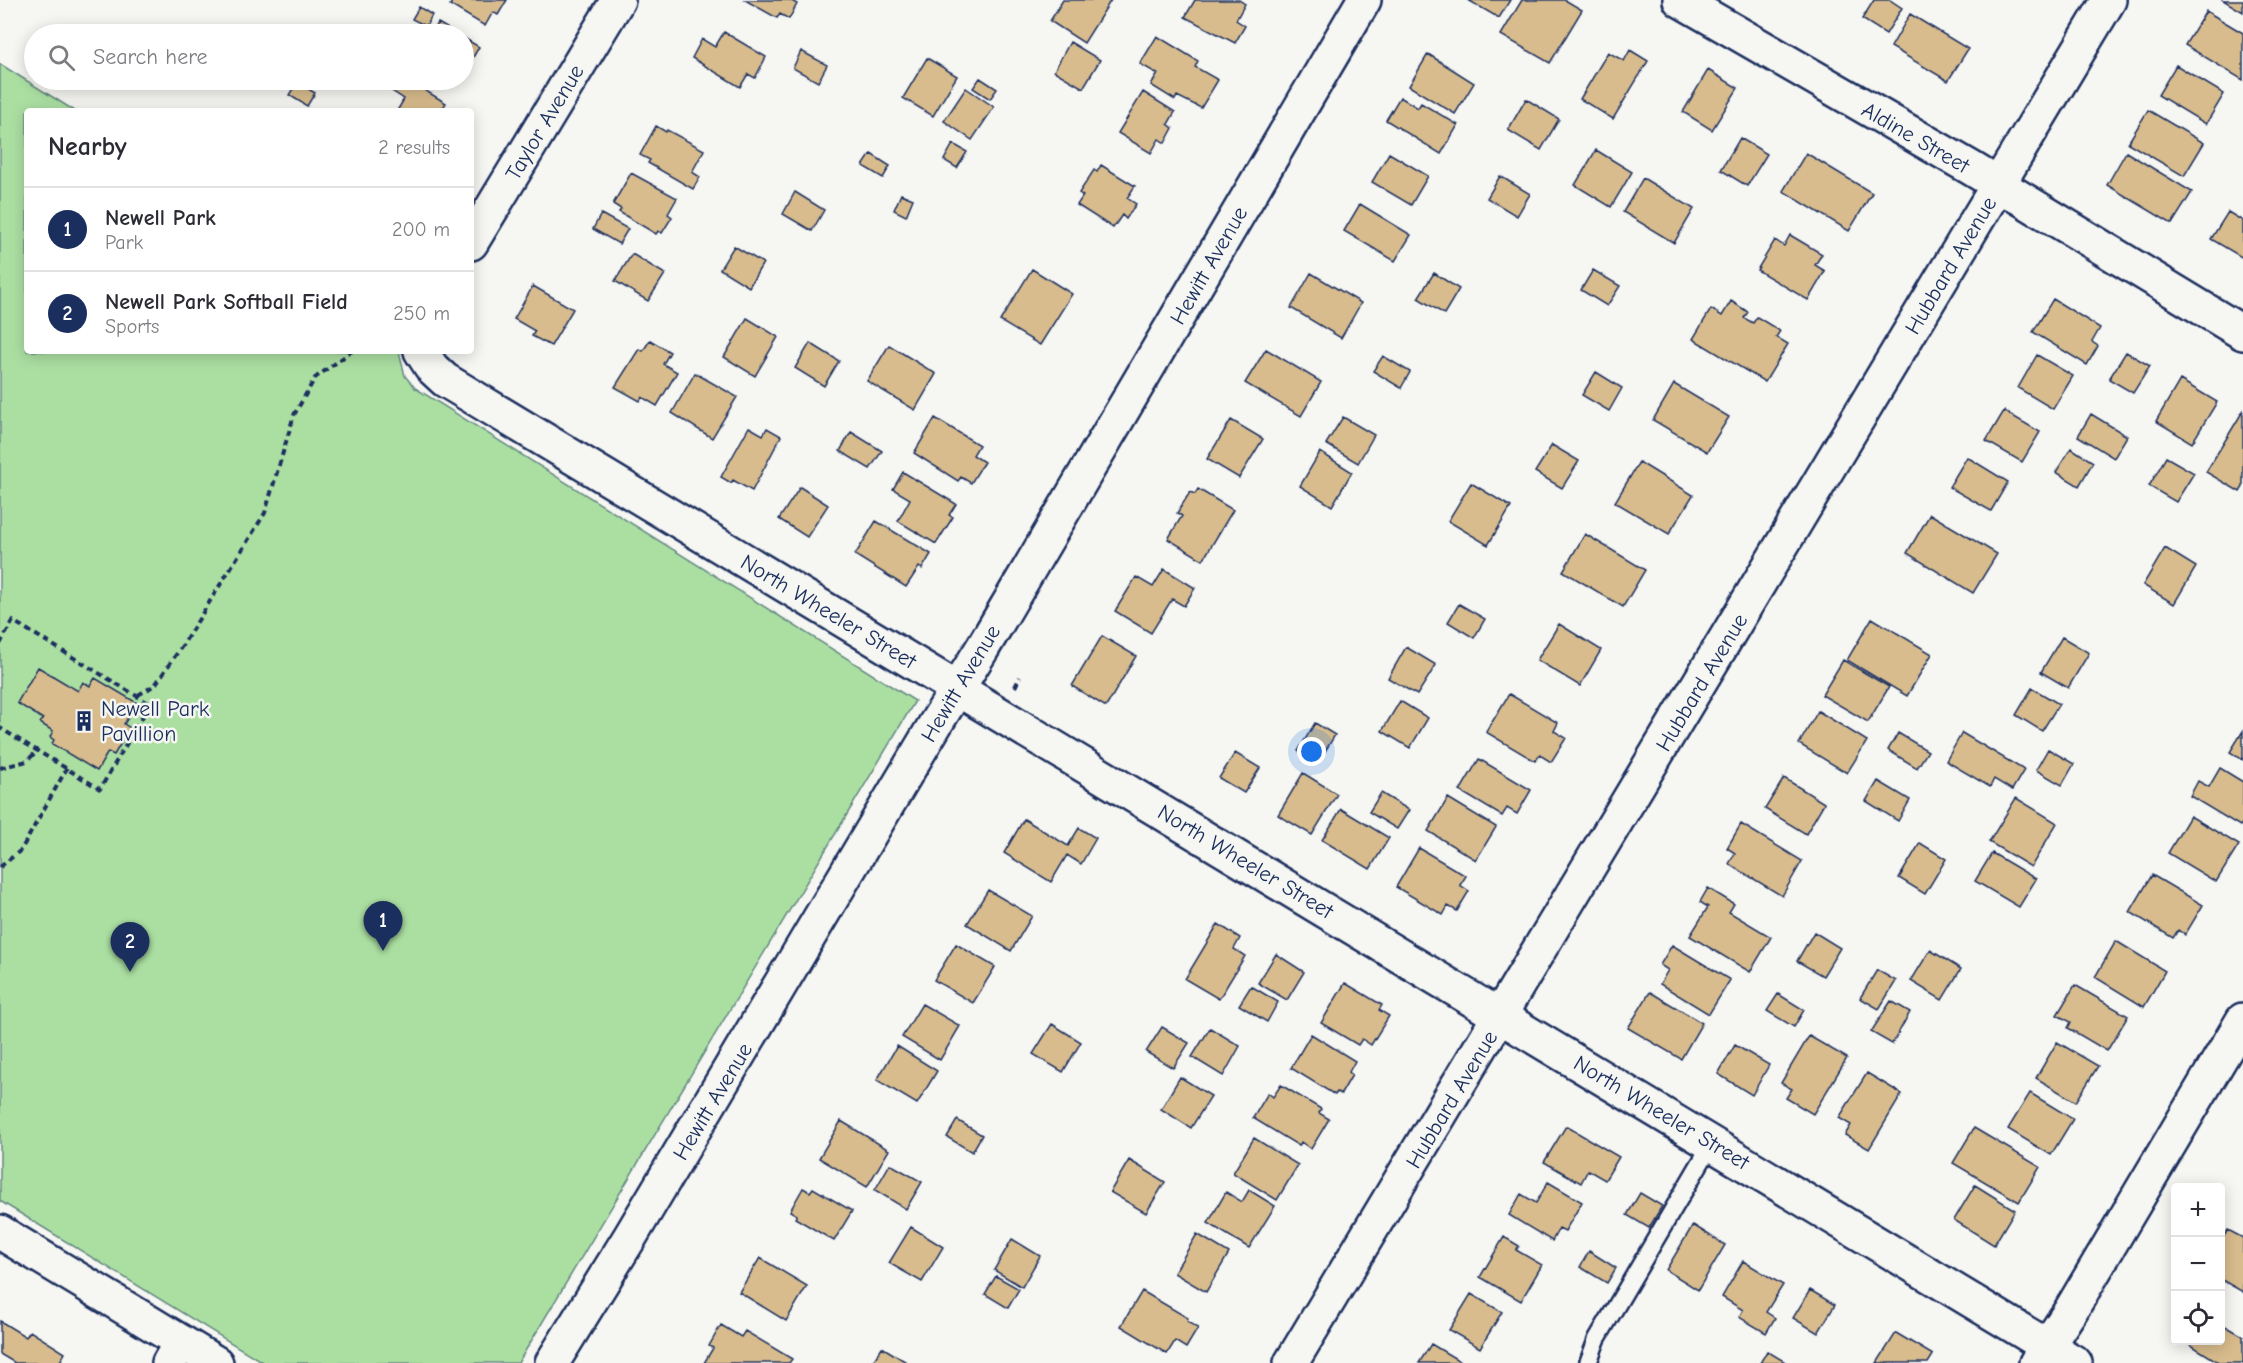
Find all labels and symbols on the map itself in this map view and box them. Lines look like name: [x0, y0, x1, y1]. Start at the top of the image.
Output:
street label: Taylor Avenue: [500, 60, 590, 185]
street label: Aldine Street: [1857, 97, 1975, 179]
street label: Hubbard Avenue: [1900, 192, 2002, 339]
street label: Hewitt Avenue: [1165, 202, 1253, 329]
street label: North Wheeler Street: [736, 549, 922, 675]
street label: Hubbard Avenue: [1651, 609, 1753, 756]
street label: Hewitt Avenue: [916, 620, 1006, 747]
place label: Newell Park Pavillion: [101, 696, 210, 747]
building icon: Newell Park Pavillion: [72, 709, 96, 733]
your location: [1297, 737, 1326, 766]
street label: North Wheeler Street: [1153, 799, 1339, 925]
pin: 1: [364, 902, 403, 951]
pin: 2: [110, 922, 150, 972]
street label: Hubbard Avenue: [1401, 1026, 1503, 1173]
street label: Hewitt Avenue: [668, 1038, 758, 1165]
street label: North Wheeler Street: [1569, 1050, 1755, 1176]

